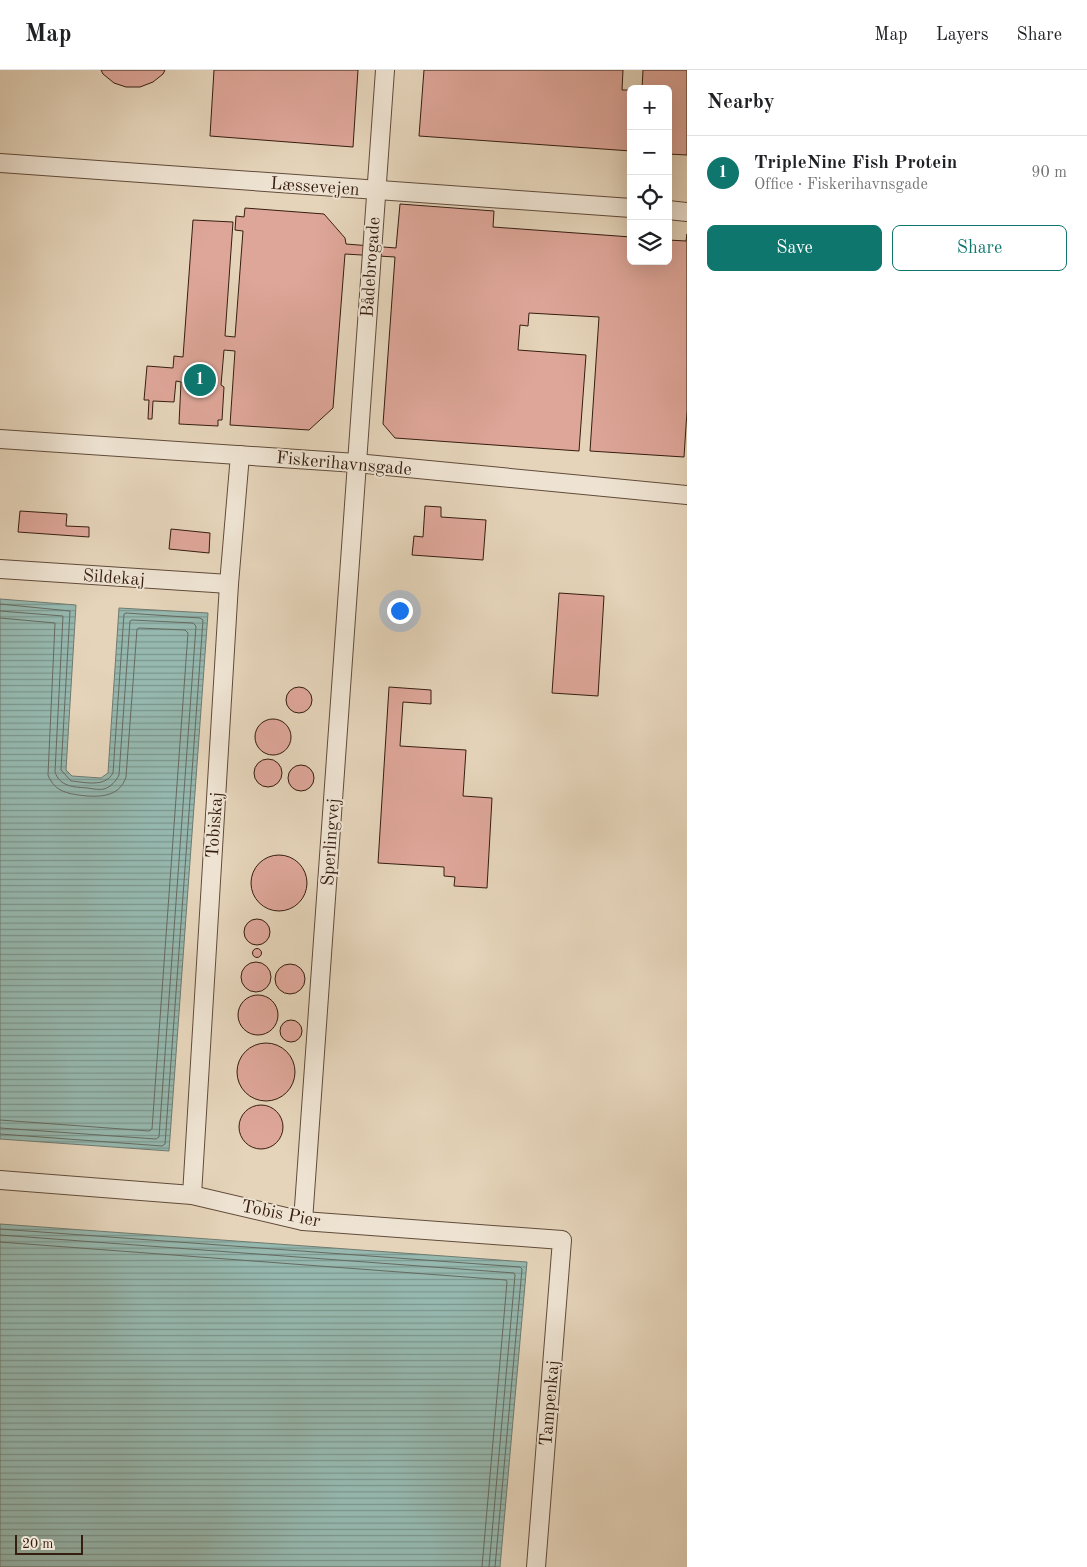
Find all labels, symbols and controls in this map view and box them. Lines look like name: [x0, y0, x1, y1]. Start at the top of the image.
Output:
text: Map: [25, 23, 72, 47]
text: Map: [874, 26, 908, 44]
text: Layers: [936, 26, 988, 44]
text: Share: [1016, 26, 1062, 44]
map controls: [627, 85, 672, 265]
button: +: [627, 85, 672, 130]
text: Nearby: [707, 92, 775, 113]
button: −: [627, 130, 672, 175]
text: TripleNine Fish Protein: [754, 154, 957, 173]
text: 1: [718, 165, 728, 181]
text: 90 m: [1031, 165, 1067, 181]
street label: Læssevejen: [270, 175, 360, 199]
button: locate: [627, 175, 672, 220]
text: Office · Fiskerihavnsgade: [754, 177, 928, 193]
street label: Bådebrogade: [359, 216, 383, 318]
button: layers: [627, 220, 672, 265]
button: Save: [707, 225, 882, 271]
button: Share: [892, 225, 1067, 271]
pin: 1: [184, 361, 216, 399]
street label: Fiskerihavnsgade: [275, 449, 413, 479]
street label: Sildekaj: [82, 567, 146, 589]
your location: [387, 598, 413, 624]
street label: Tobiskaj: [204, 791, 226, 859]
street label: Sperlingvej: [319, 798, 343, 887]
street label: Tobis Pier: [240, 1197, 323, 1231]
street label: Tampenkaj: [537, 1359, 563, 1447]
scale bar: [15, 1532, 82, 1555]
text: 20 m: [22, 1537, 53, 1551]

